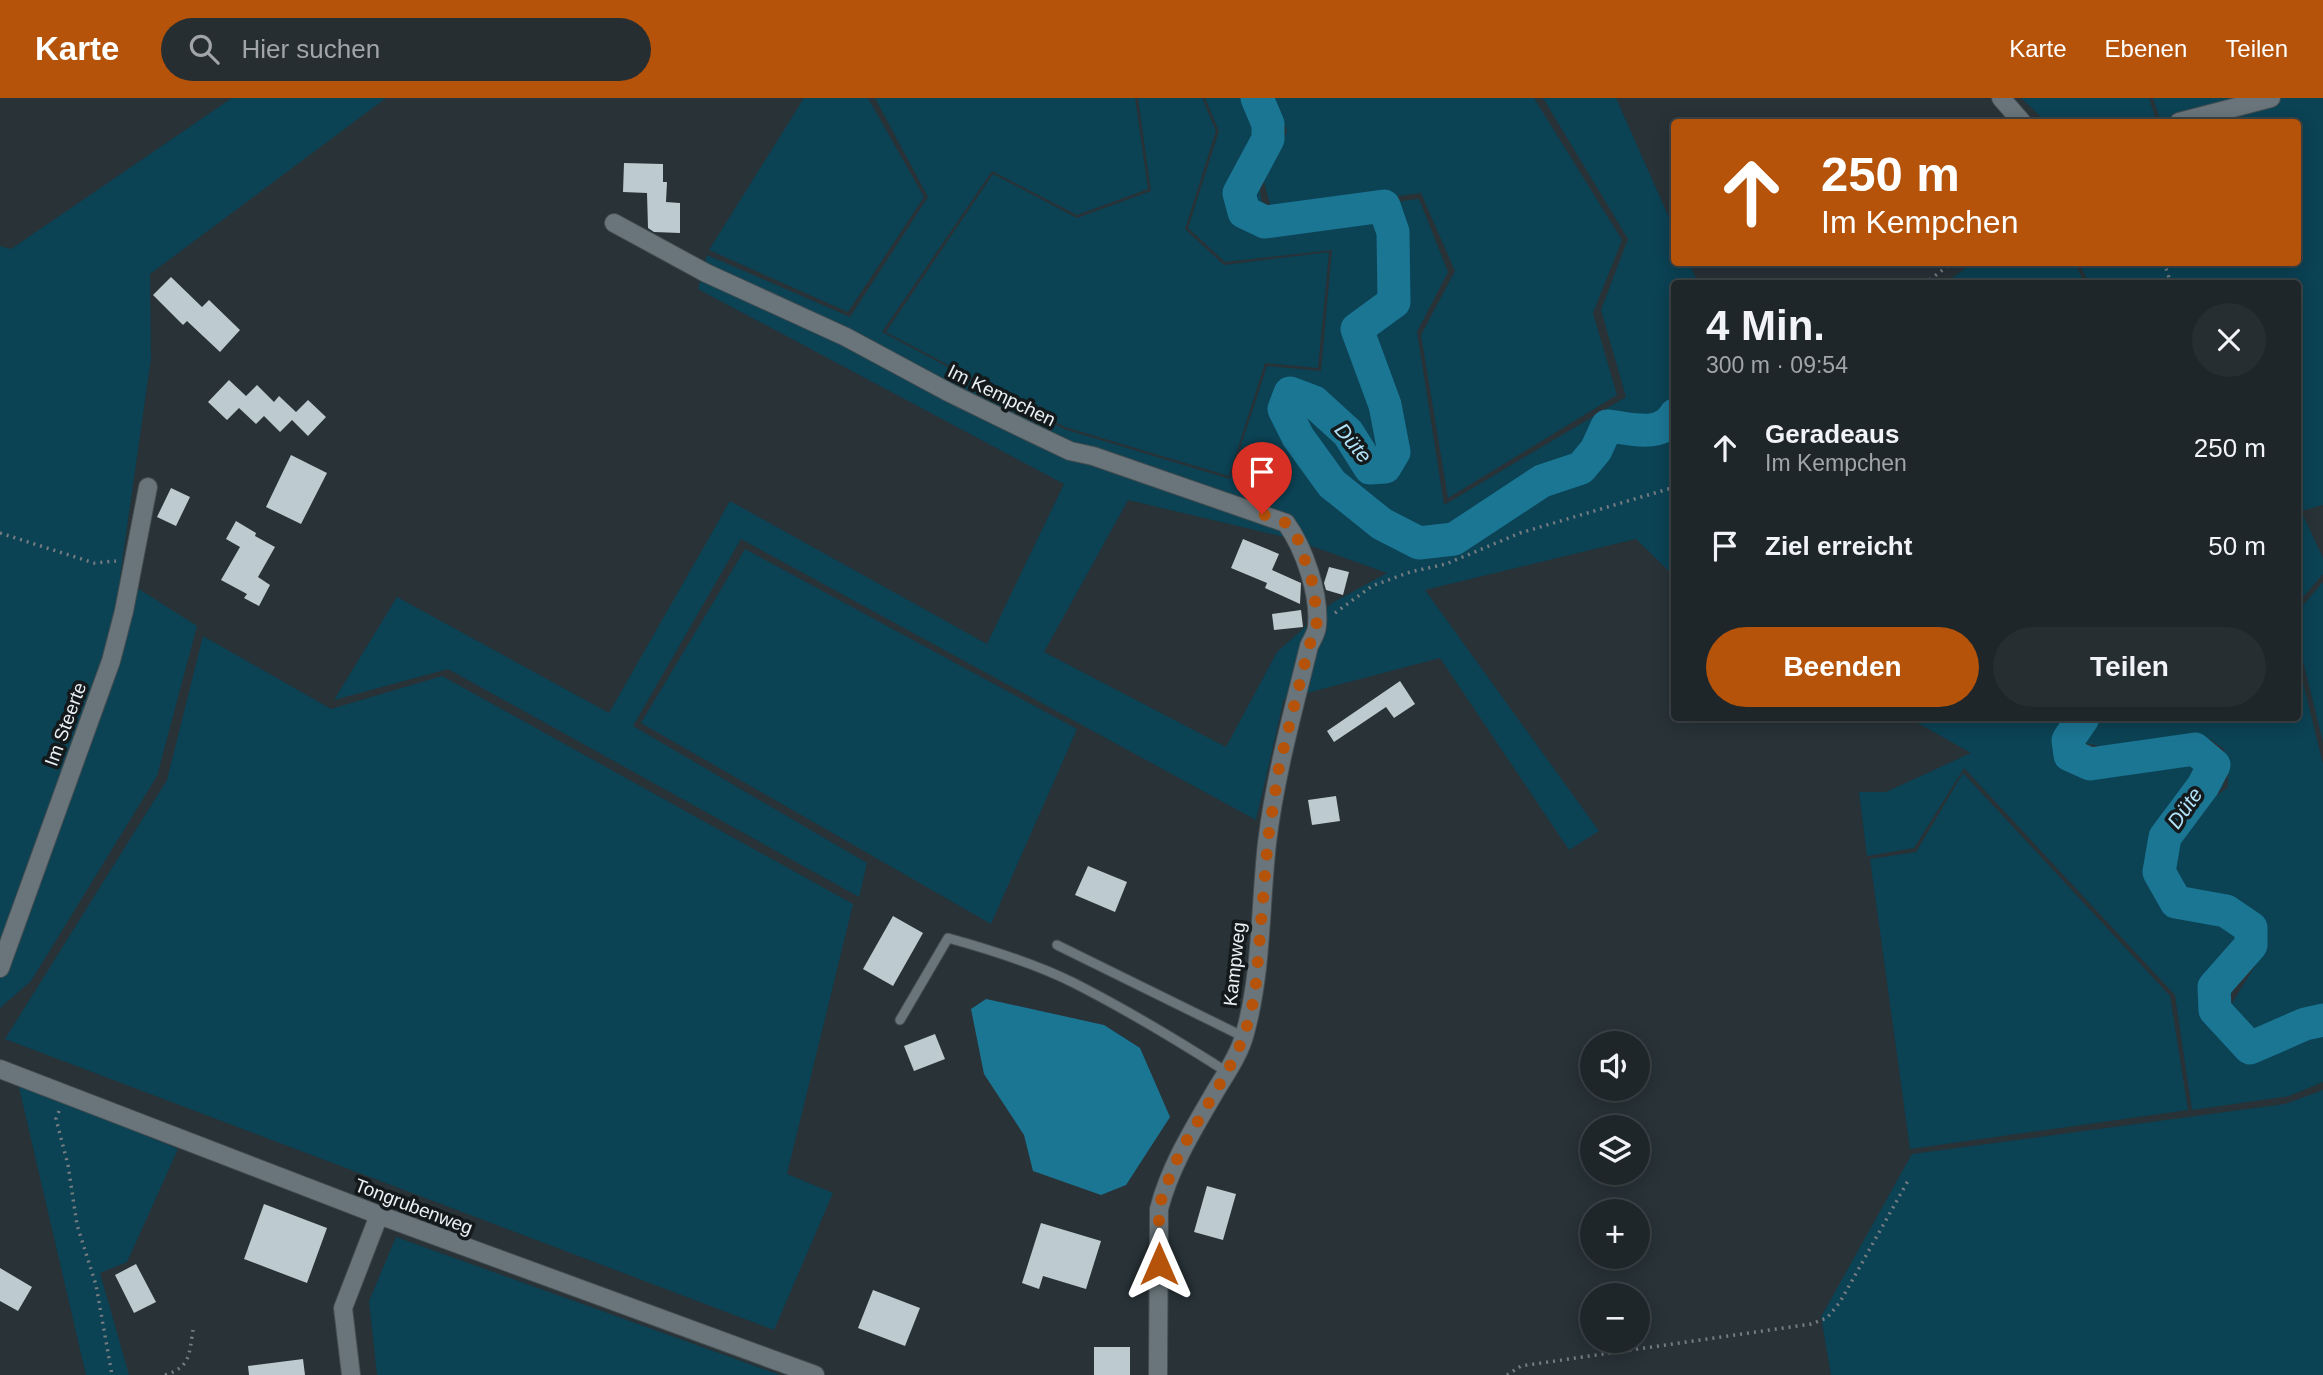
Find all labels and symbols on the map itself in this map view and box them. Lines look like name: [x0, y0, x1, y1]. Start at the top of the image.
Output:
street label: Im Kempchen: [944, 360, 1059, 431]
water label: Düte: [1330, 418, 1376, 467]
pin: [1232, 442, 1292, 514]
street label: Im Steerte: [41, 679, 90, 769]
water label: Düte: [2162, 783, 2207, 832]
street label: Kampweg: [1220, 921, 1249, 1007]
street label: Tongrubenweg: [352, 1174, 476, 1239]
position arrow: [1122, 1227, 1196, 1301]

